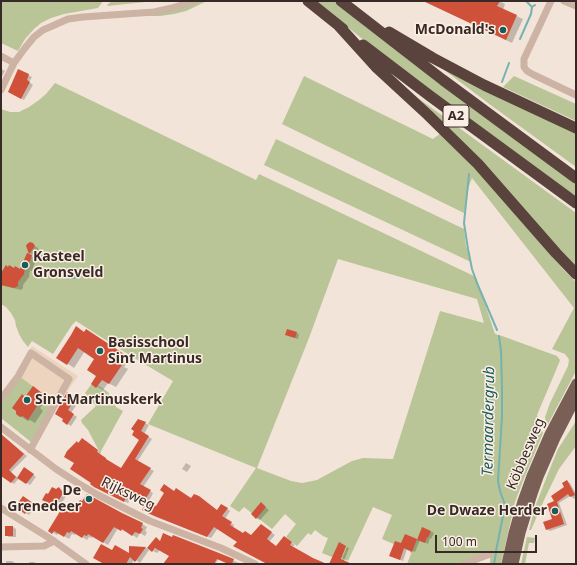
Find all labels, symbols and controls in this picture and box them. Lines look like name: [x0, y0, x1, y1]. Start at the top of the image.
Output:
place label: McDonald's: [415, 22, 495, 38]
marker: McDonald's: [498, 25, 508, 35]
road number: A2: [443, 105, 469, 127]
place label: Kasteel Gronsveld: [33, 249, 103, 282]
marker: Kasteel Gronsveld: [20, 260, 30, 270]
place label: Basisschool Sint Martinus: [108, 335, 202, 368]
marker: Basisschool Sint Martinus: [95, 346, 105, 356]
water label: Termaardergrub: [479, 366, 499, 476]
place label: Sint-Martinuskerk: [35, 392, 162, 408]
marker: Sint-Martinuskerk: [22, 395, 32, 405]
street label: Köbbesweg: [503, 416, 549, 492]
street label: Rijksweg: [98, 474, 158, 514]
place label: De Grenedeer: [7, 483, 81, 516]
marker: De Grenedeer: [84, 494, 94, 504]
place label: De Dwaze Herder: [427, 503, 547, 519]
marker: De Dwaze Herder: [550, 506, 560, 516]
scale bar: [437, 527, 539, 553]
text: 100 m: [442, 533, 477, 550]

